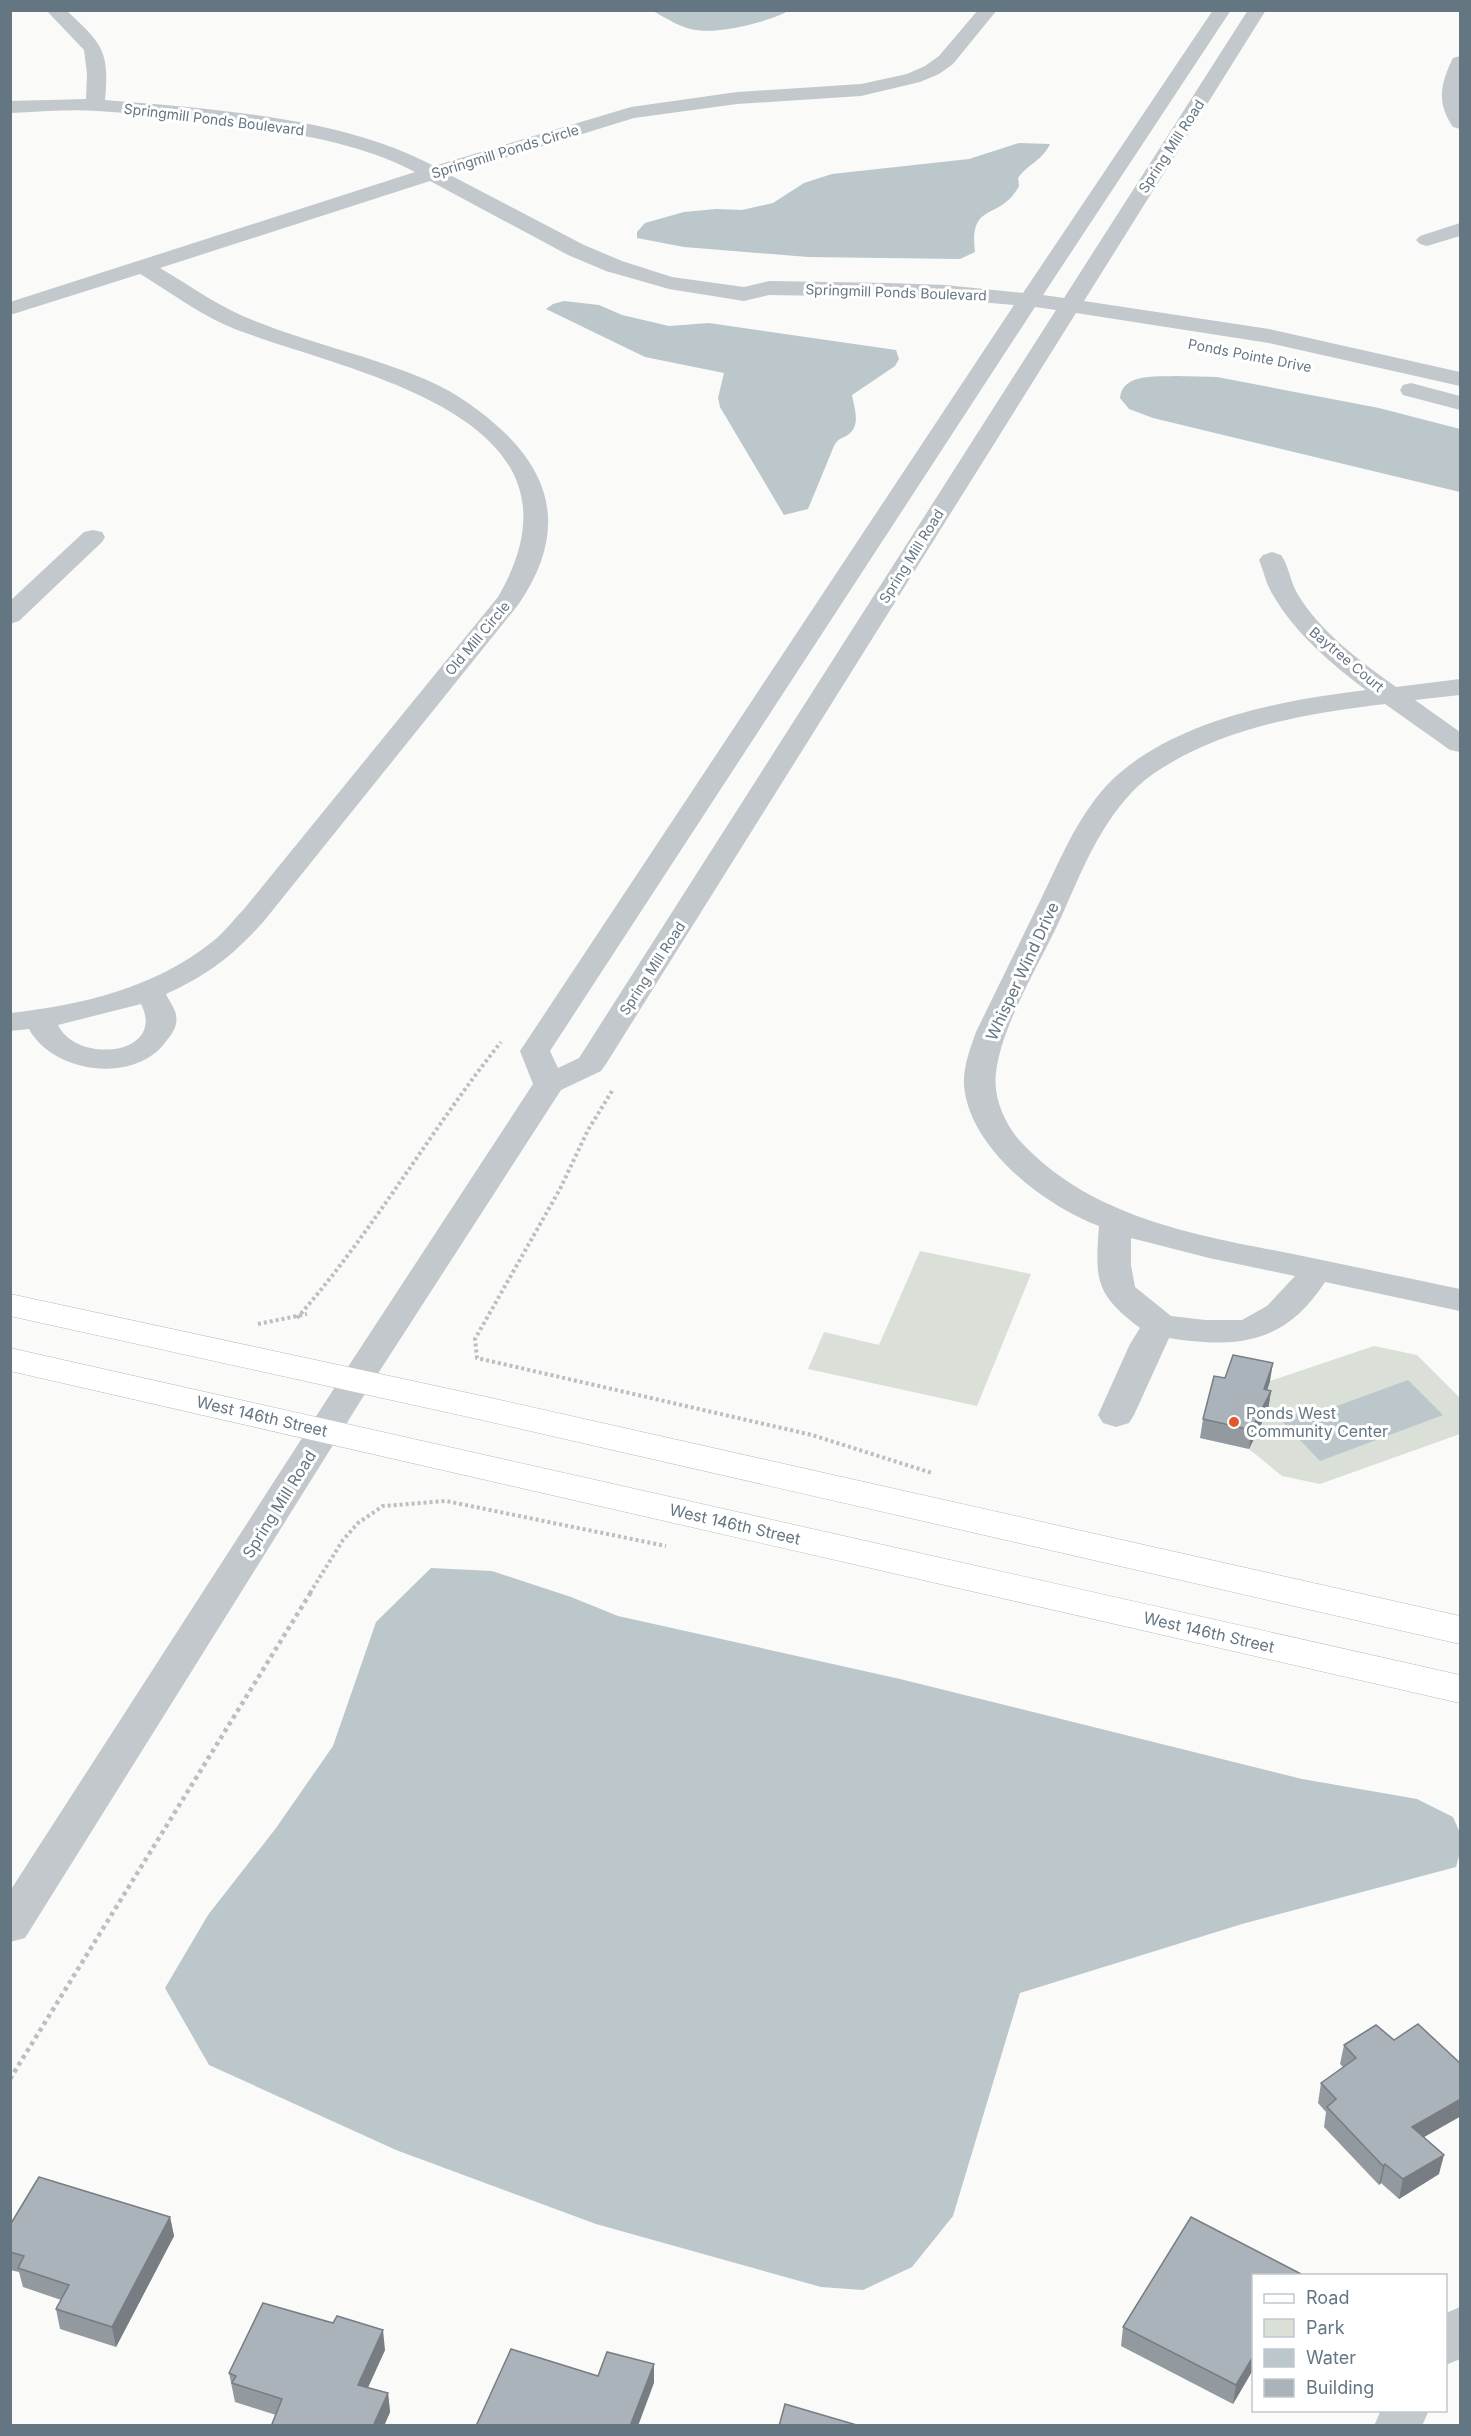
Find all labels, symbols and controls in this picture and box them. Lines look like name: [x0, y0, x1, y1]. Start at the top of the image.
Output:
street label: Spring Mill Road: [1135, 96, 1207, 196]
street label: Springmill Ponds Boulevard: [123, 100, 305, 138]
street label: Springmill Ponds Circle: [429, 120, 581, 182]
street label: Springmill Ponds Boulevard: [805, 280, 987, 304]
street label: Ponds Pointe Drive: [1187, 335, 1313, 375]
street label: Spring Mill Road: [875, 506, 947, 606]
street label: Old Mill Circle: [441, 597, 513, 679]
street label: Baytree Court: [1306, 623, 1388, 695]
street label: Whisper Wind Drive: [981, 899, 1063, 1043]
street label: Spring Mill Road: [616, 918, 688, 1018]
street label: West 146th Street: [195, 1391, 329, 1441]
place label: Ponds West Community Center: [1246, 1403, 1388, 1441]
marker: Ponds West Community Center: [1227, 1415, 1241, 1429]
street label: Spring Mill Road: [238, 1446, 320, 1562]
street label: West 146th Street: [668, 1499, 802, 1549]
street label: West 146th Street: [1142, 1607, 1276, 1657]
legend: [1252, 2274, 1447, 2412]
text: Road: [1306, 2287, 1349, 2308]
text: Park: [1306, 2317, 1345, 2338]
text: Water: [1306, 2347, 1356, 2368]
text: Building: [1306, 2377, 1374, 2398]

